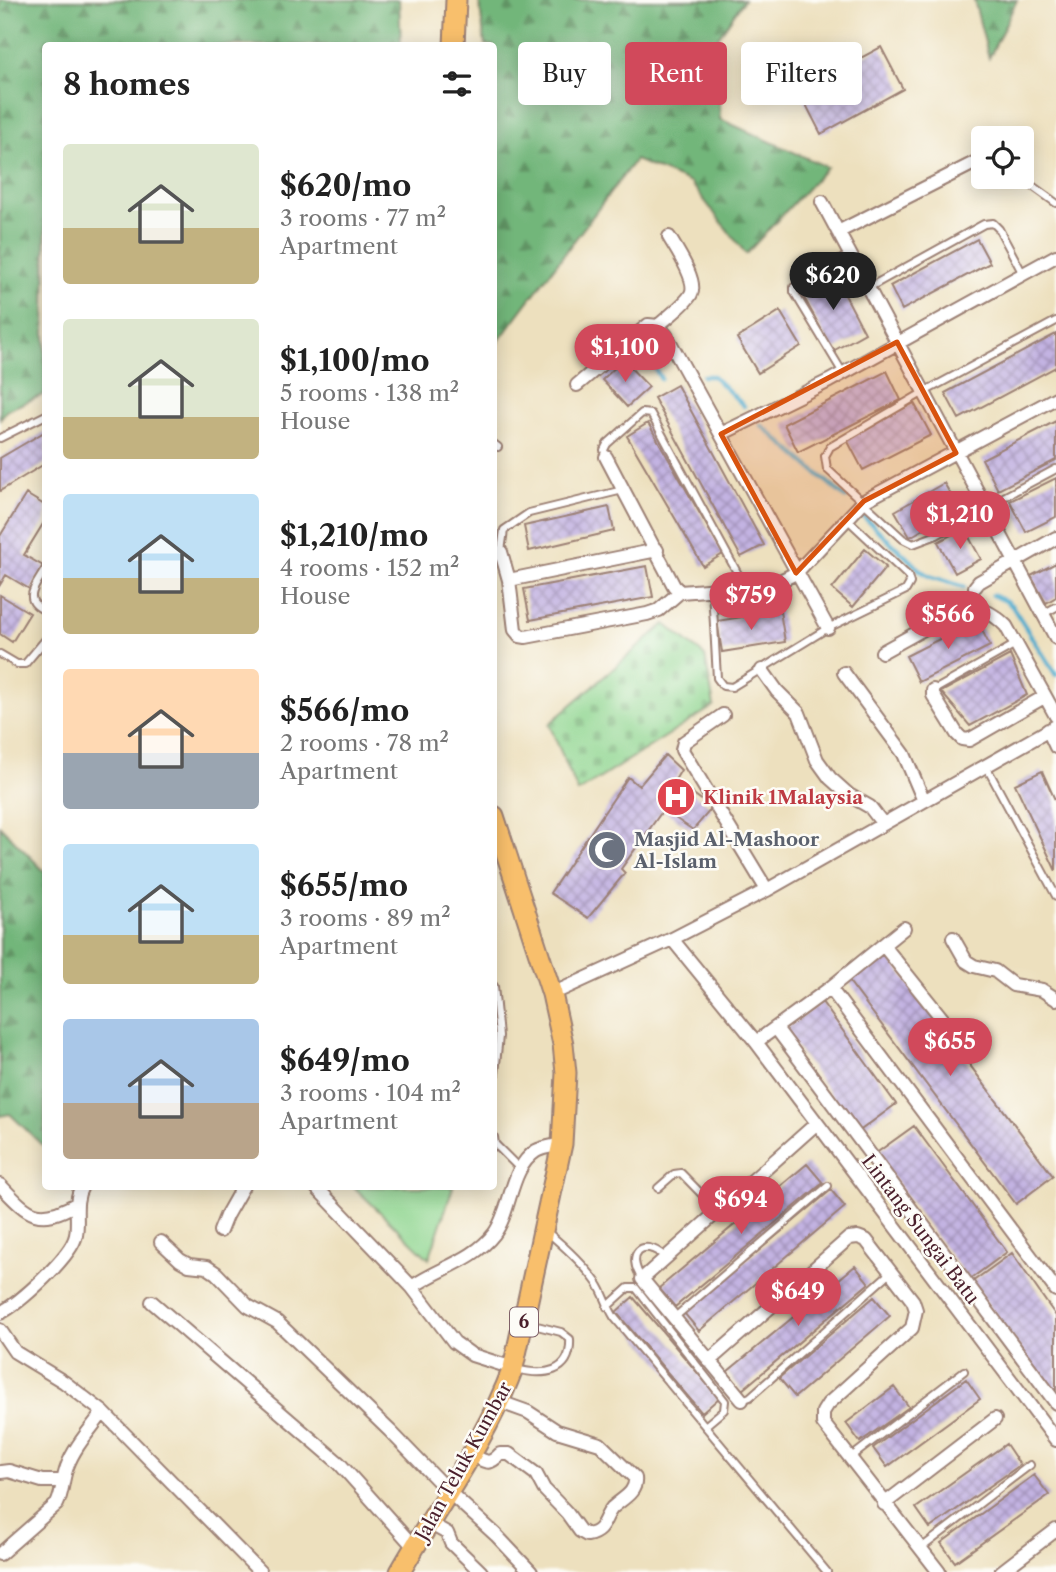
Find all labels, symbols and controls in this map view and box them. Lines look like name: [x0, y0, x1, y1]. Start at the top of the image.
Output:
chip: Buy: [518, 42, 611, 105]
chip: Rent: [625, 42, 727, 105]
chip: Filters: [741, 42, 862, 105]
icon: filters: [438, 65, 476, 103]
text: 8 homes: [63, 66, 190, 103]
map controls: [971, 126, 1034, 189]
button: locate: [971, 126, 1034, 189]
text: $620/mo: [280, 167, 411, 204]
icon: home: [119, 172, 203, 256]
text: 3 rooms · 77 m²: [280, 204, 446, 232]
text: Apartment: [280, 232, 398, 260]
pin: $620: [792, 252, 874, 312]
text: $620: [806, 261, 860, 289]
pin: $1,100: [568, 324, 682, 384]
text: $1,100: [591, 333, 659, 361]
text: $1,100/mo: [280, 342, 430, 379]
icon: home: [119, 347, 203, 431]
text: 5 rooms · 138 m²: [280, 379, 459, 407]
text: House: [280, 407, 350, 435]
pin: $1,210: [903, 491, 1017, 551]
text: $1,210: [926, 500, 994, 528]
text: $1,210/mo: [280, 517, 428, 554]
icon: home: [119, 522, 203, 606]
text: 4 rooms · 152 m²: [280, 554, 460, 582]
pin: $759: [710, 572, 792, 632]
text: $759: [725, 581, 777, 609]
text: House: [280, 582, 350, 610]
pin: $566: [907, 592, 989, 651]
text: $566: [921, 600, 975, 628]
text: $566/mo: [280, 692, 409, 729]
icon: home: [119, 697, 203, 781]
text: 2 rooms · 78 m²: [280, 729, 449, 757]
text: Apartment: [280, 757, 398, 785]
hospital icon: Klinik 1Malaysia: [655, 776, 697, 818]
place label: Klinik 1Malaysia: [703, 786, 864, 809]
place label: Masjid Al-Mashoor Al-Islam: [633, 828, 820, 873]
mosque icon: Masjid Al-Mashoor Al-Islam: [586, 829, 628, 871]
text: $655/mo: [280, 867, 408, 904]
icon: home: [119, 872, 203, 956]
text: 3 rooms · 89 m²: [280, 904, 451, 932]
text: Apartment: [280, 932, 398, 960]
pin: $655: [909, 1018, 991, 1078]
text: $655: [924, 1027, 976, 1055]
text: $649/mo: [280, 1042, 410, 1079]
icon: home: [119, 1047, 203, 1131]
text: 3 rooms · 104 m²: [280, 1079, 461, 1107]
text: Apartment: [280, 1107, 398, 1135]
street label: Lintang Sungai Batu: [857, 1150, 985, 1309]
pin: $694: [700, 1176, 782, 1236]
text: $694: [714, 1185, 768, 1213]
pin: $649: [757, 1268, 839, 1328]
text: $649: [771, 1277, 825, 1305]
road number: 6: [510, 1308, 538, 1336]
street label: Jalan Teluk Kumbar: [409, 1378, 517, 1547]

